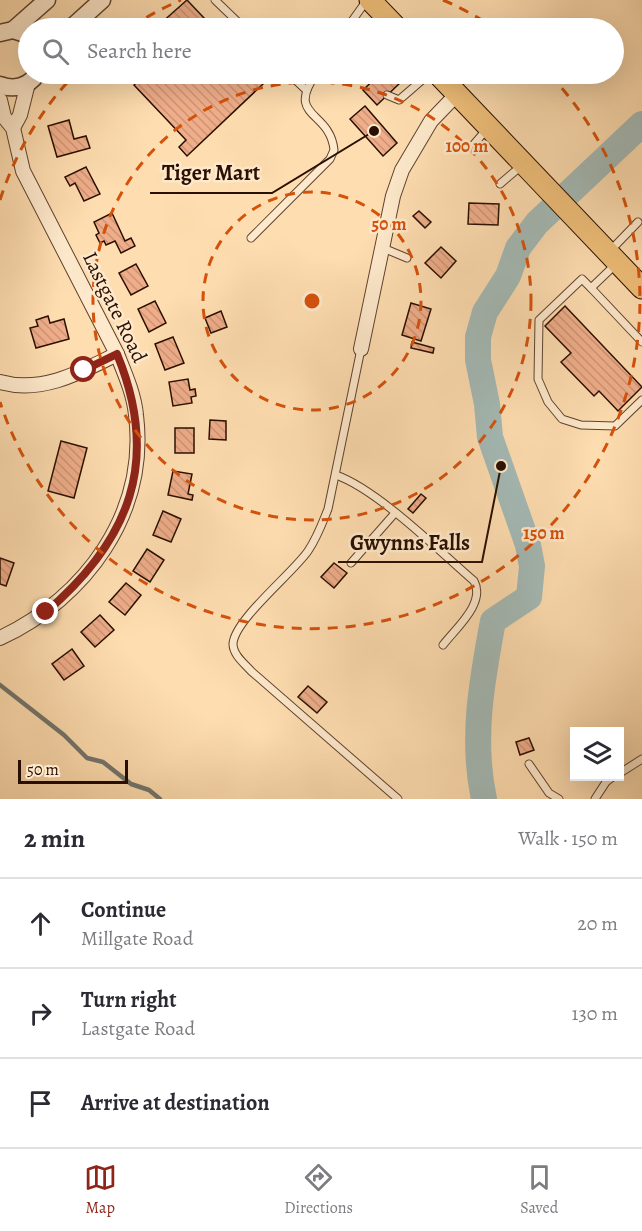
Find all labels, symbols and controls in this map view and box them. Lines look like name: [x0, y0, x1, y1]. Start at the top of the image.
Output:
search box: [18, 18, 624, 84]
icon: search: [39, 35, 72, 68]
text: Search here: [87, 36, 192, 66]
text: 100 m: [446, 134, 488, 158]
callout: Tiger Mart: [150, 153, 272, 193]
text: Tiger Mart: [162, 158, 261, 188]
text: 50 m: [372, 212, 406, 236]
street label: Lastgate Road: [76, 247, 154, 368]
centre of rings: [302, 291, 322, 311]
route start: [70, 356, 96, 382]
text: 150 m: [523, 521, 565, 545]
callout: Gwynns Falls: [338, 522, 482, 562]
text: Gwynns Falls: [350, 528, 470, 558]
route end: [32, 598, 58, 624]
map controls: [570, 727, 624, 781]
button: layers: [570, 727, 624, 781]
scale bar: [18, 757, 128, 784]
text: 50 m: [27, 759, 59, 781]
text: 2 min: [24, 821, 85, 856]
text: Walk · 150 m: [518, 825, 618, 852]
text: Continue: [81, 895, 166, 925]
icon: ahead: [24, 907, 57, 940]
text: 20 m: [577, 910, 618, 937]
text: Millgate Road: [81, 925, 193, 952]
text: Turn right: [81, 985, 177, 1015]
icon: right: [24, 997, 57, 1030]
text: 130 m: [572, 1000, 618, 1027]
text: Lastgate Road: [81, 1015, 195, 1042]
icon: arrive: [24, 1087, 57, 1120]
text: Arrive at destination: [81, 1088, 270, 1118]
tab: Map: [84, 1161, 117, 1219]
tab: Directions: [284, 1161, 353, 1219]
tab: Saved: [520, 1161, 558, 1219]

